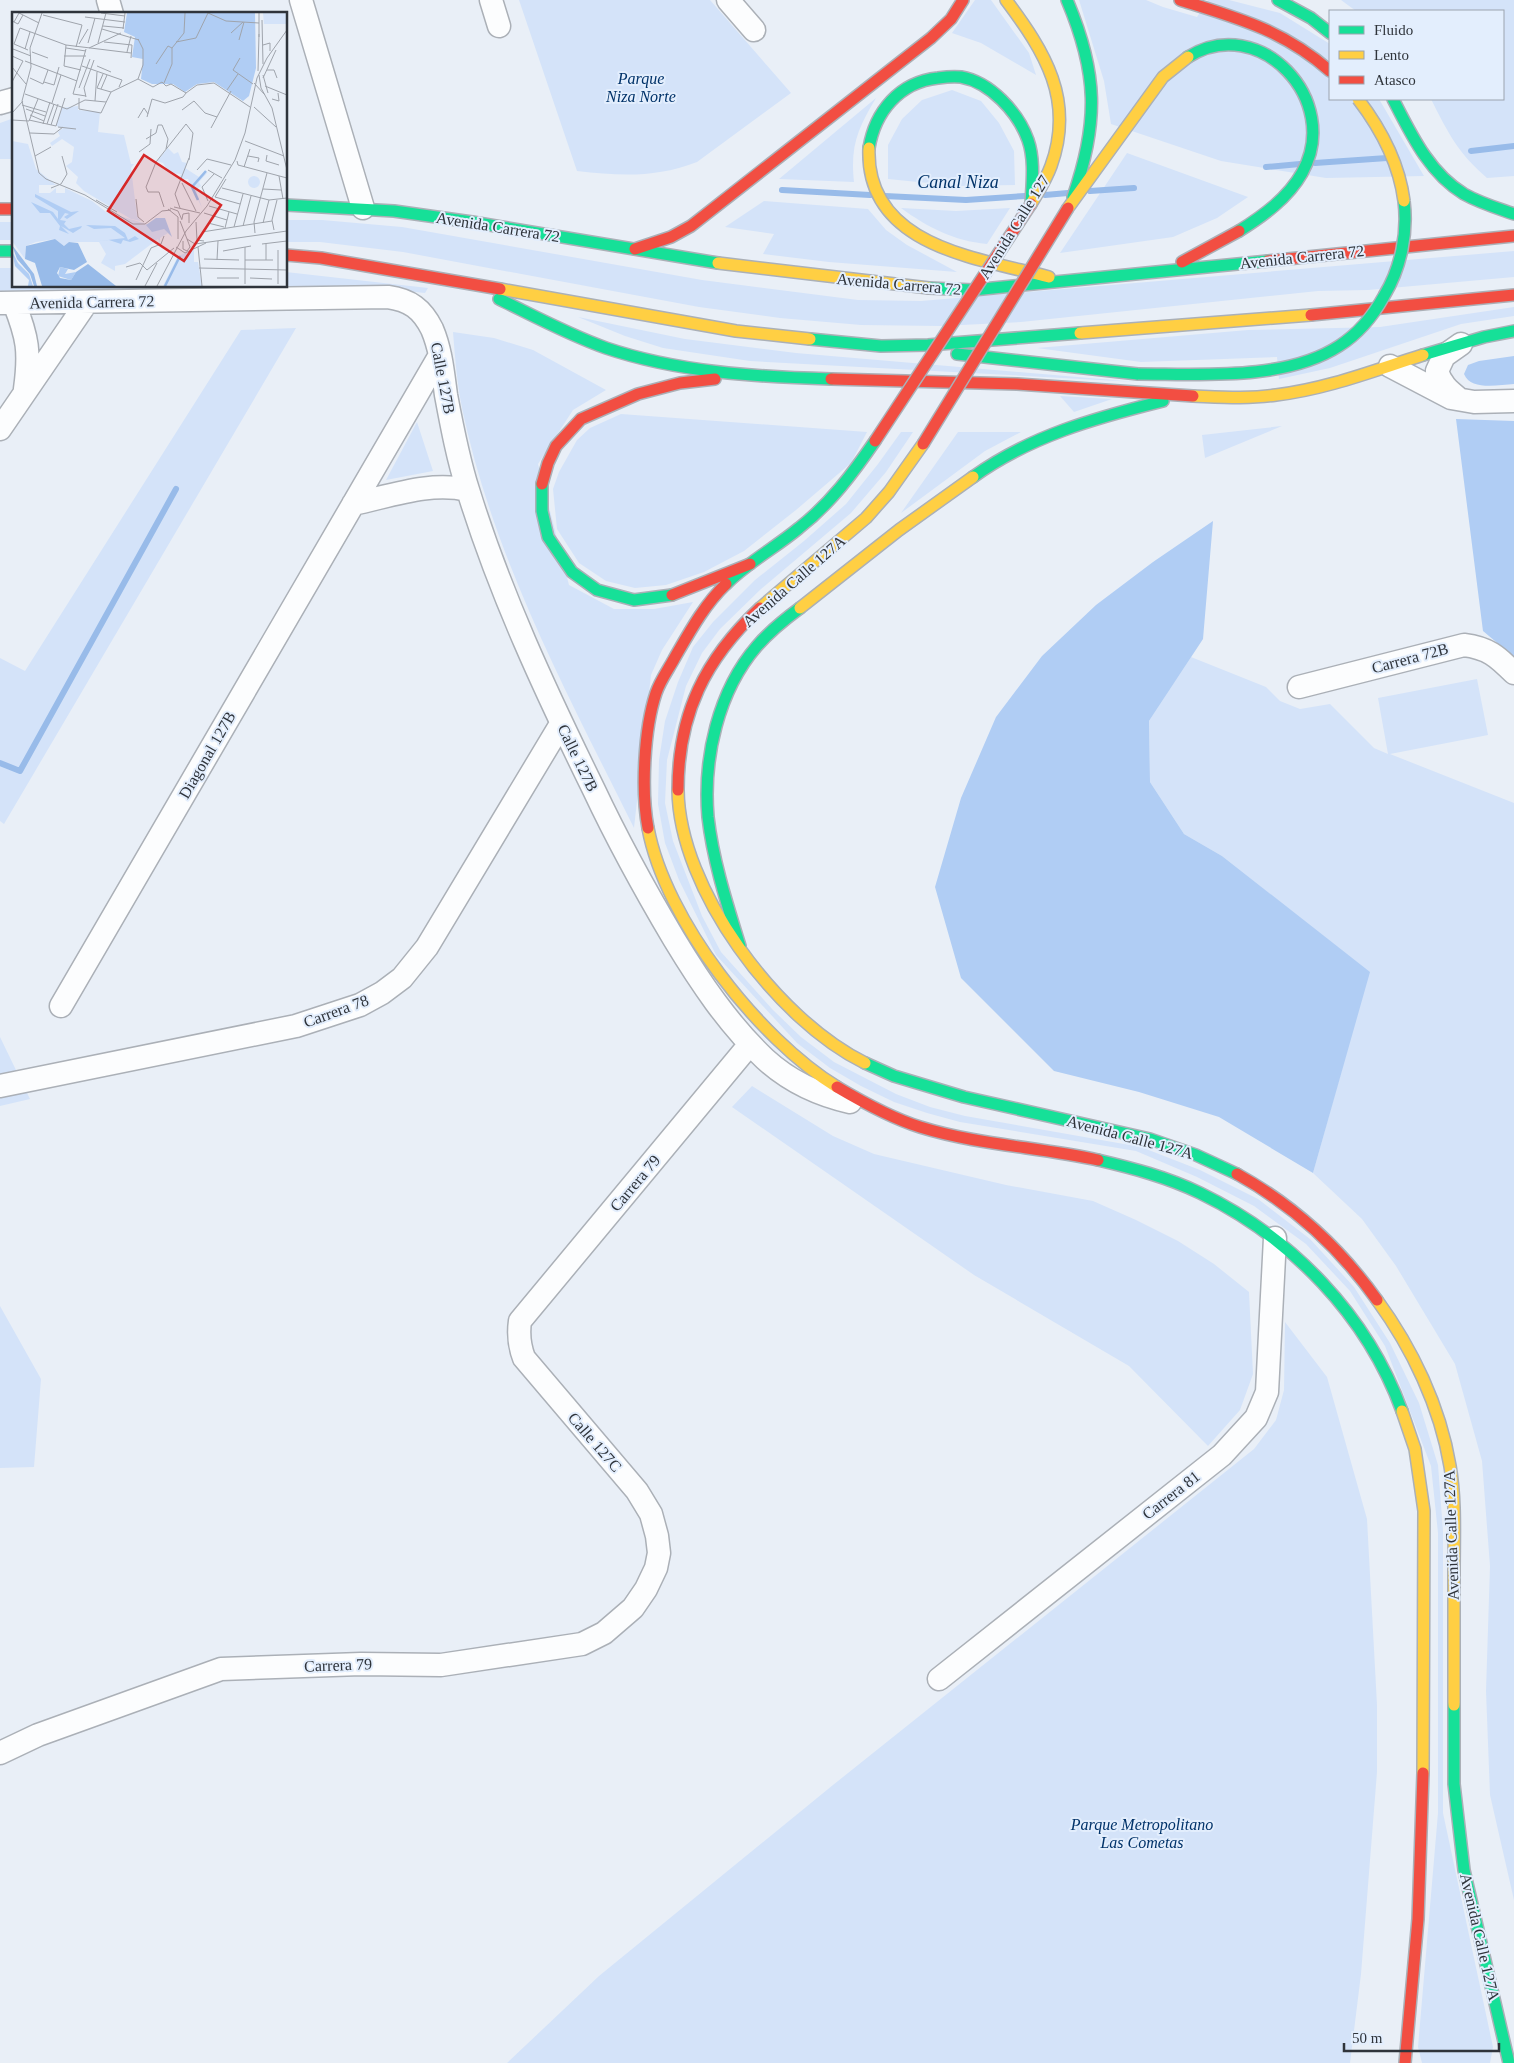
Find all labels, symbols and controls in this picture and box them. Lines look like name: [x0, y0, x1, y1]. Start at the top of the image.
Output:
legend: [1329, 10, 1504, 100]
inset map: [12, 12, 288, 288]
text: Fluido: [1374, 22, 1413, 38]
text: Lento: [1374, 47, 1409, 63]
park label: Parque Niza Norte: [605, 70, 676, 105]
text: Atasco: [1374, 72, 1416, 88]
water label: Canal Niza: [917, 172, 999, 192]
street label: Avenida Calle 127: [975, 172, 1053, 282]
street label: Avenida Carrera 72: [435, 209, 561, 245]
street label: Avenida Carrera 72: [1239, 242, 1365, 272]
street label: Avenida Carrera 72: [836, 270, 962, 298]
street label: Avenida Carrera 72: [29, 292, 155, 312]
street label: Calle 127B: [428, 341, 458, 415]
street label: Avenida Calle 127A: [739, 532, 849, 630]
street label: Carrera 72B: [1370, 640, 1450, 676]
street label: Diagonal 127B: [175, 709, 240, 802]
street label: Calle 127B: [554, 722, 602, 794]
street label: Carrera 78: [301, 991, 371, 1031]
street label: Avenida Calle 127A: [1065, 1112, 1196, 1162]
street label: Carrera 79: [607, 1152, 663, 1214]
street label: Calle 127C: [565, 1409, 625, 1475]
street label: Carrera 81: [1139, 1467, 1203, 1523]
street label: Avenida Calle 127A: [1440, 1469, 1462, 1600]
street label: Carrera 79: [304, 1655, 372, 1675]
park label: Parque Metropolitano Las Cometas: [1070, 1816, 1213, 1851]
street label: Avenida Calle 127A: [1457, 1872, 1503, 2003]
scale bar: [1344, 2020, 1499, 2052]
text: 50 m: [1352, 2030, 1383, 2046]

